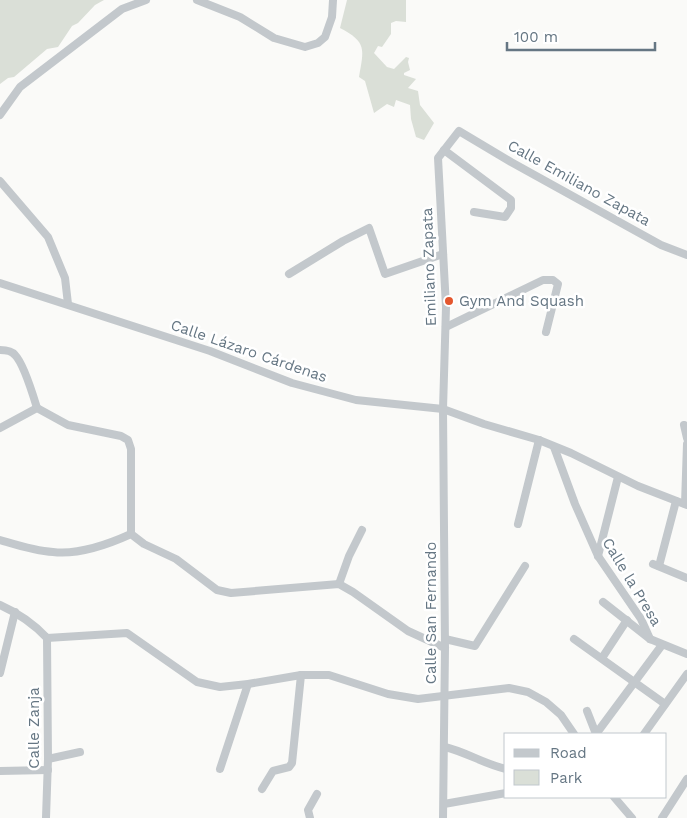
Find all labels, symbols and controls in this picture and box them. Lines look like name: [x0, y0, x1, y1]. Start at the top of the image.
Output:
scale bar: [507, 20, 654, 52]
text: 100 m: [514, 28, 558, 46]
street label: Calle Emiliano Zapata: [505, 136, 654, 230]
street label: Emiliano Zapata: [418, 207, 440, 327]
place label: Gym And Squash: [459, 292, 584, 310]
marker: Gym And Squash: [443, 295, 455, 307]
street label: Calle Lázaro Cárdenas: [168, 316, 330, 386]
street label: Calle la Presa: [599, 535, 666, 630]
street label: Calle San Fernando: [422, 542, 440, 684]
street label: Calle Zanja: [25, 687, 43, 769]
legend: [504, 733, 667, 798]
text: Road: [550, 744, 587, 762]
text: Park: [550, 769, 583, 787]

